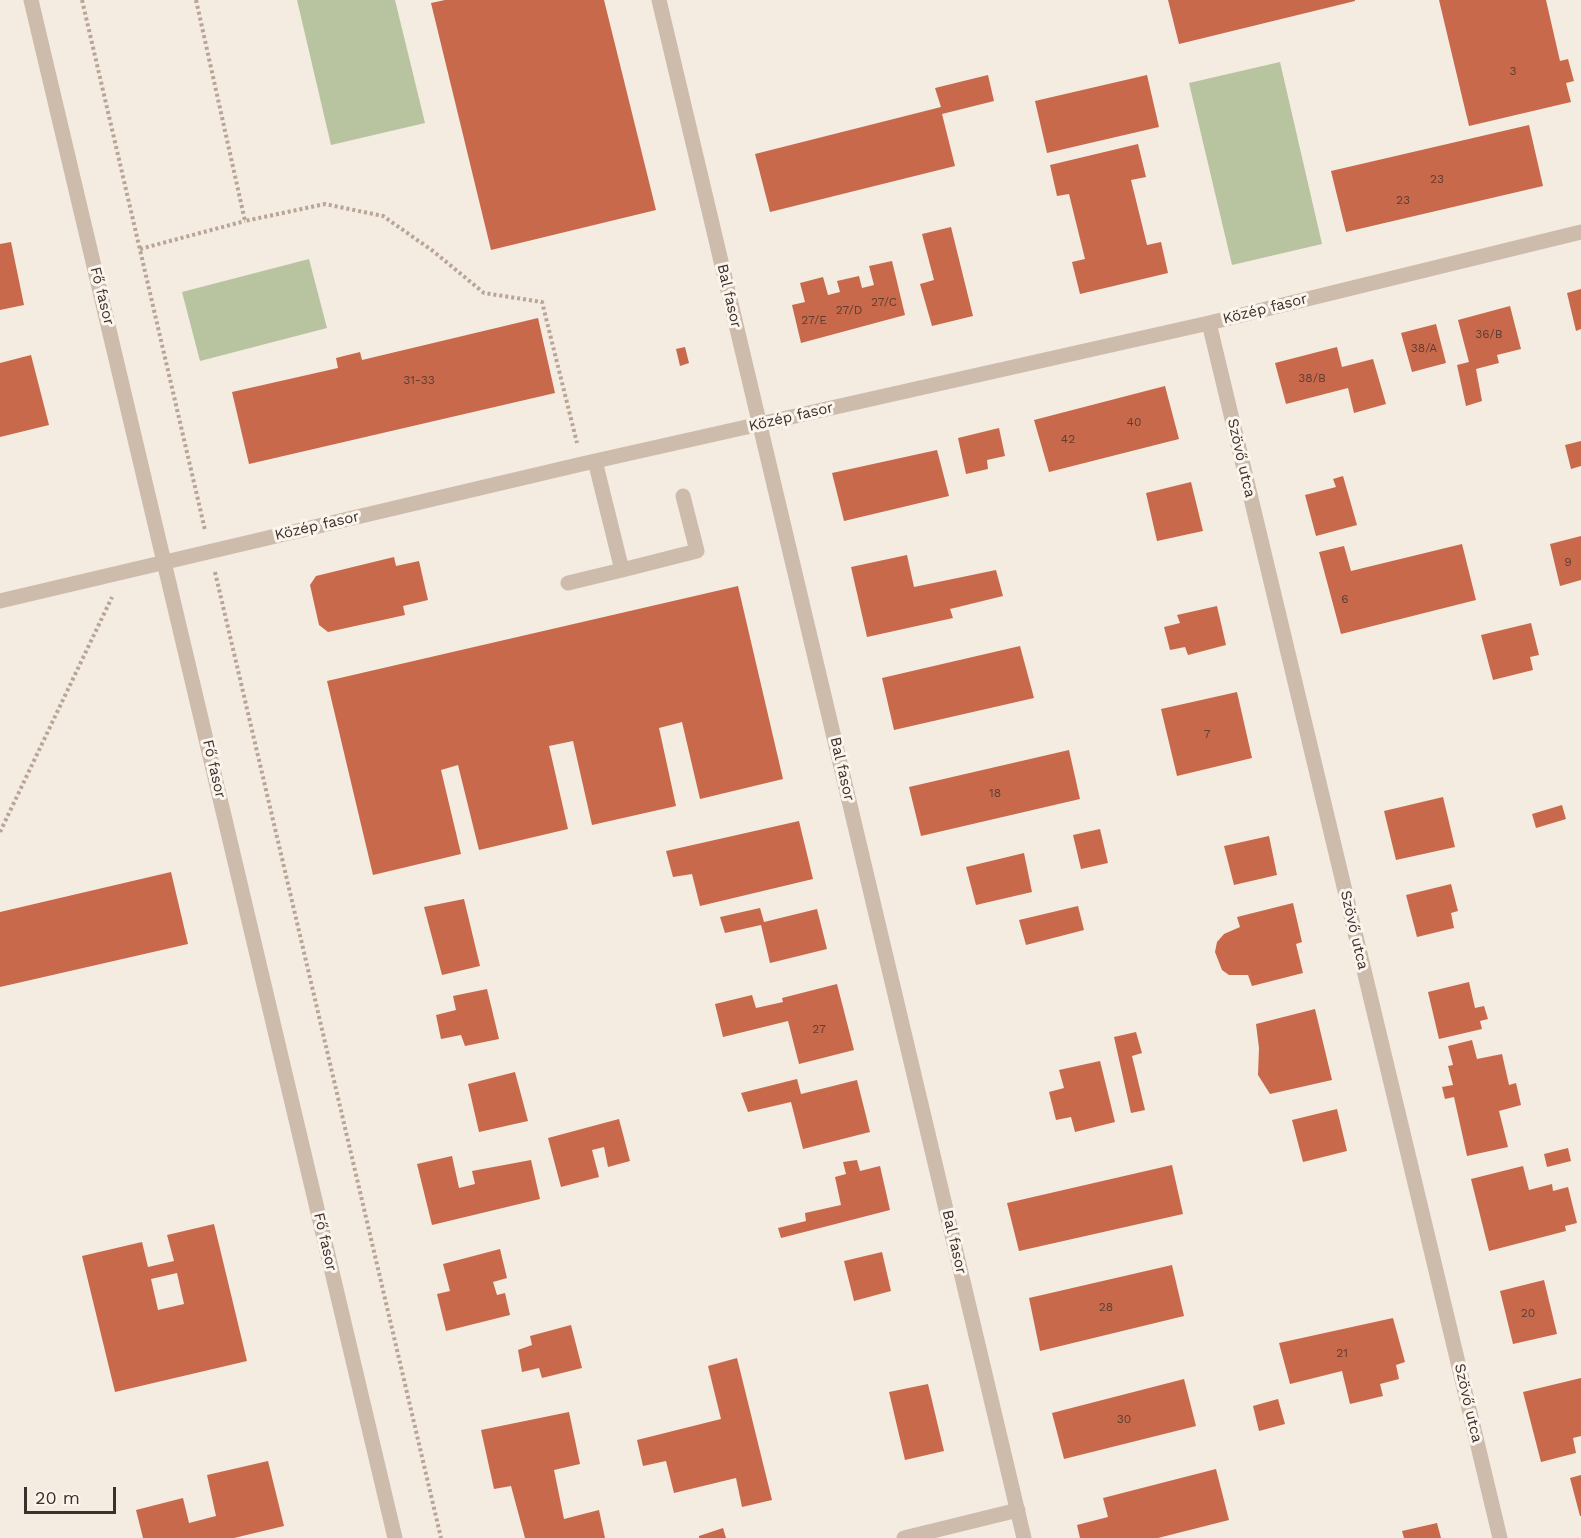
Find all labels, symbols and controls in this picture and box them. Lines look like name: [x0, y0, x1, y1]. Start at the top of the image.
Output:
house number: 3: [1510, 64, 1516, 78]
house number: 23: [1430, 172, 1444, 186]
house number: 23: [1396, 193, 1410, 207]
street label: Bal fasor: [713, 262, 745, 330]
street label: Fő fasor: [86, 265, 118, 327]
street label: Közép fasor: [1221, 290, 1309, 328]
house number: 27/C: [871, 295, 897, 309]
house number: 27/D: [836, 303, 862, 317]
house number: 27/E: [801, 313, 827, 327]
house number: 36/B: [1475, 327, 1503, 341]
house number: 38/A: [1411, 341, 1437, 355]
house number: 38/B: [1298, 371, 1326, 385]
house number: 31-33: [403, 373, 435, 387]
street label: Közép fasor: [747, 399, 835, 435]
house number: 40: [1127, 415, 1141, 429]
street label: Szövő utca: [1223, 417, 1259, 499]
house number: 42: [1061, 432, 1075, 446]
street label: Közép fasor: [273, 508, 361, 544]
house number: 9: [1564, 555, 1572, 569]
house number: 6: [1341, 592, 1349, 606]
house number: 7: [1204, 727, 1210, 741]
street label: Bal fasor: [826, 735, 858, 803]
street label: Fő fasor: [199, 738, 229, 800]
house number: 18: [989, 786, 1001, 800]
street label: Szövő utca: [1336, 889, 1372, 971]
house number: 27: [812, 1022, 826, 1036]
street label: Bal fasor: [938, 1208, 970, 1276]
street label: Fő fasor: [310, 1211, 340, 1273]
house number: 28: [1099, 1300, 1113, 1314]
house number: 20: [1521, 1306, 1535, 1320]
house number: 21: [1336, 1346, 1348, 1360]
street label: Szövő utca: [1450, 1362, 1486, 1444]
house number: 30: [1117, 1412, 1131, 1426]
scale bar: [27, 1475, 118, 1513]
text: 20 m: [35, 1487, 80, 1508]

